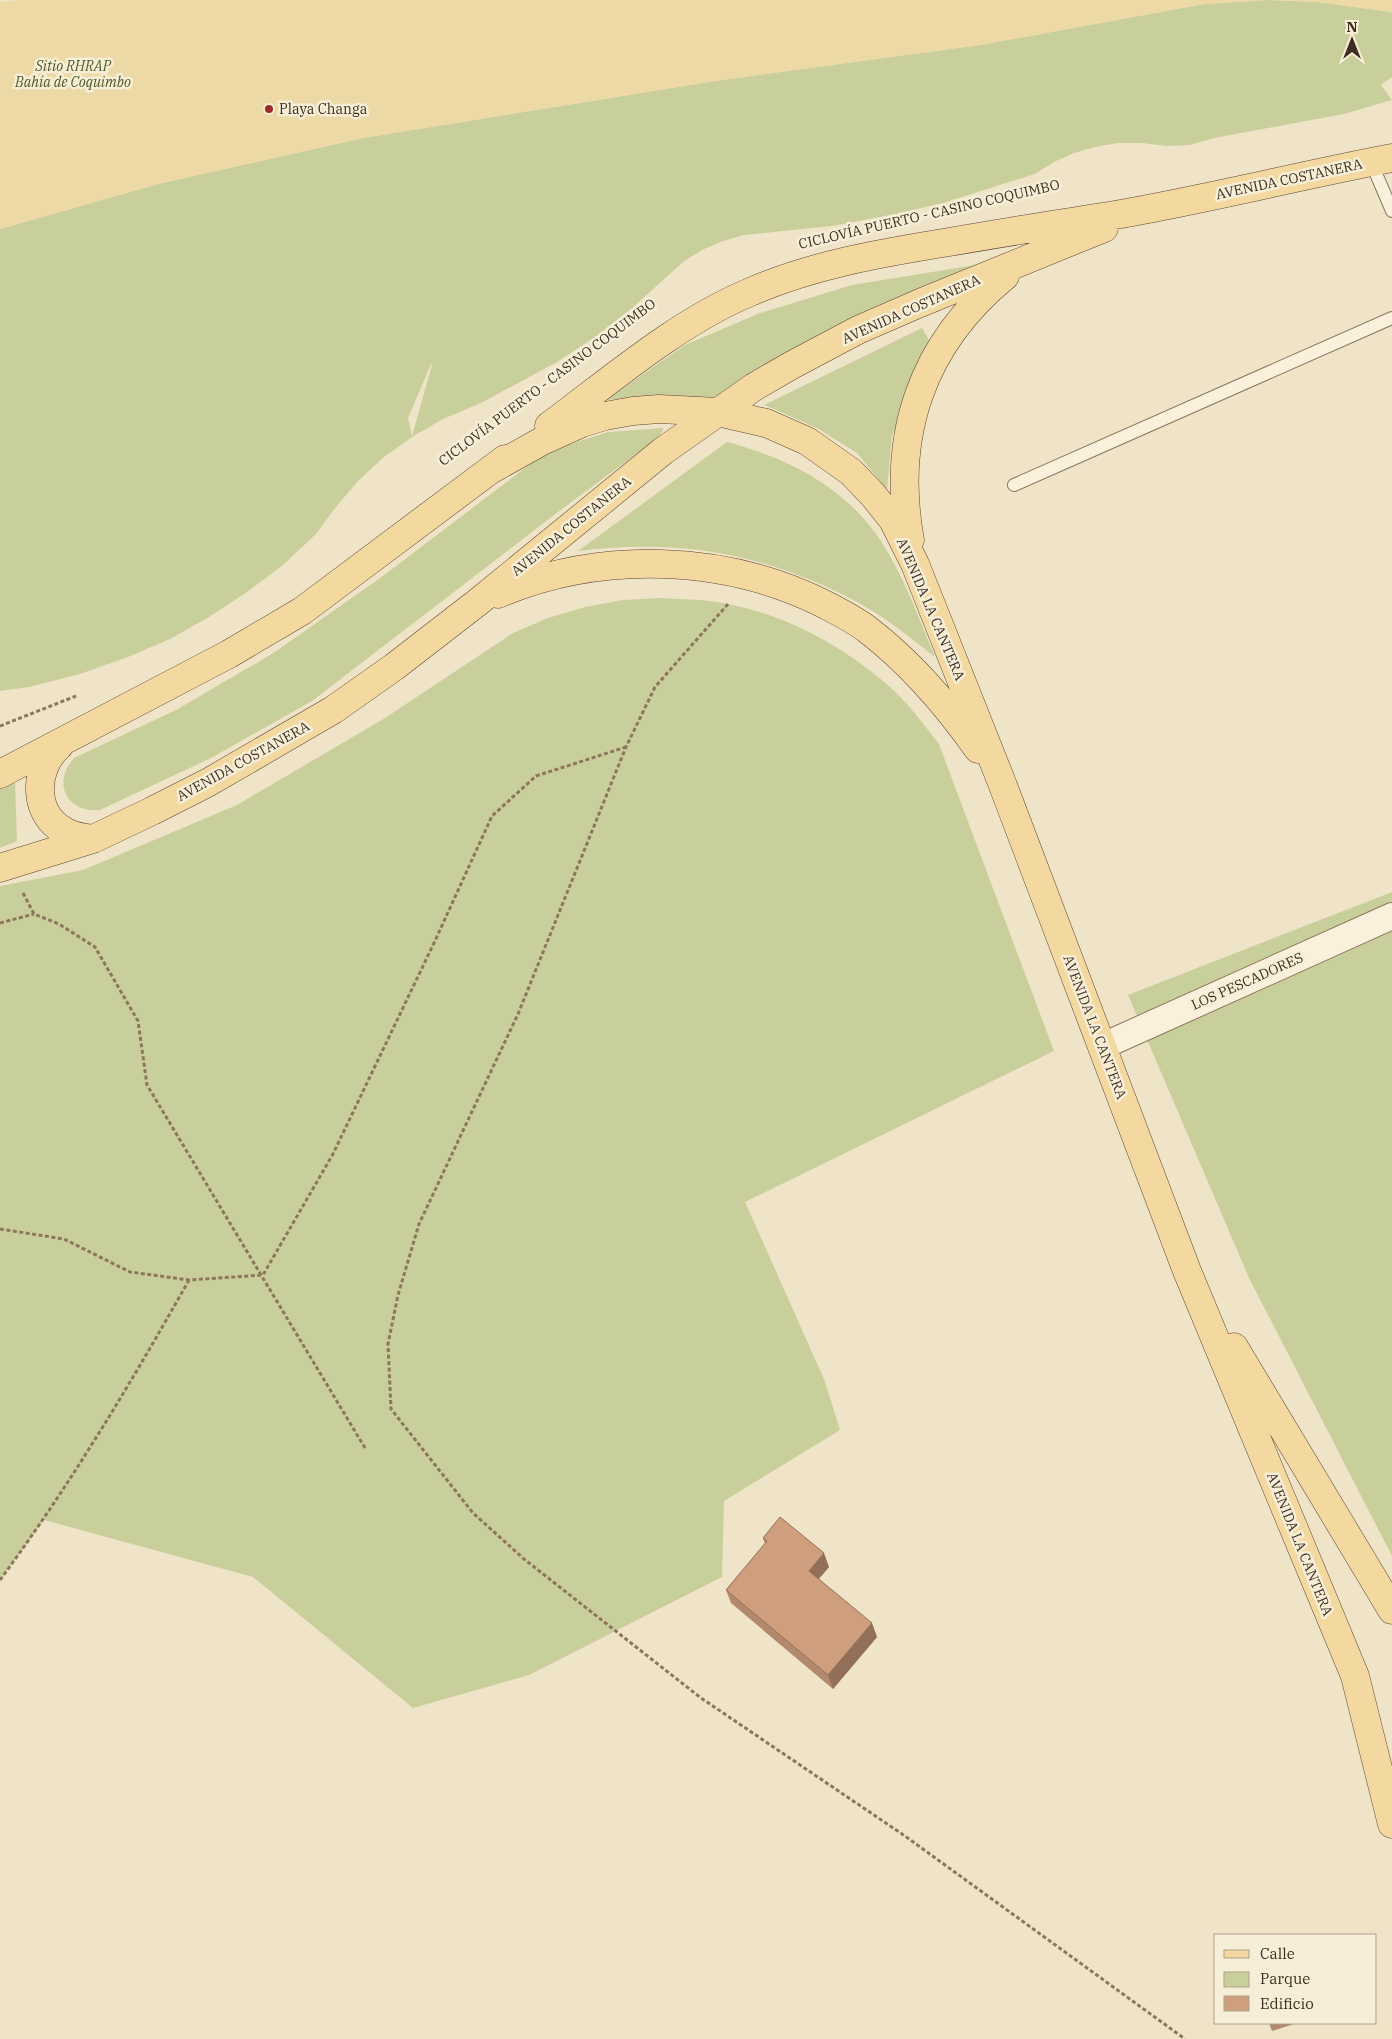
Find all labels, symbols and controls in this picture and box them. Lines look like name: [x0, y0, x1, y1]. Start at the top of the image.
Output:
north arrow: [1327, 15, 1377, 65]
text: N: [1346, 18, 1358, 36]
park label: Sitio RHRAP Bahía de Coquimbo: [14, 57, 131, 91]
place label: Playa Changa: [279, 100, 368, 118]
marker: Playa Changa: [263, 103, 275, 115]
street label: AVENIDA COSTANERA: [1214, 155, 1364, 203]
street label: CICLOVÍA PUERTO - CASINO COQUIMBO: [796, 174, 1061, 253]
street label: AVENIDA COSTANERA: [839, 270, 983, 348]
street label: CICLOVÍA PUERTO - CASINO COQUIMBO: [434, 294, 659, 470]
street label: AVENIDA COSTANERA: [507, 472, 635, 580]
street label: AVENIDA LA CANTERA: [893, 535, 969, 683]
street label: AVENIDA COSTANERA: [173, 717, 313, 805]
street label: LOS PESCADORES: [1188, 948, 1306, 1014]
street label: AVENIDA LA CANTERA: [1059, 952, 1131, 1102]
street label: AVENIDA LA CANTERA: [1263, 1470, 1337, 1619]
legend: [1214, 1934, 1377, 2024]
text: Calle: [1260, 1944, 1295, 1963]
text: Parque: [1260, 1969, 1310, 1988]
text: Edificio: [1260, 1994, 1314, 2013]

